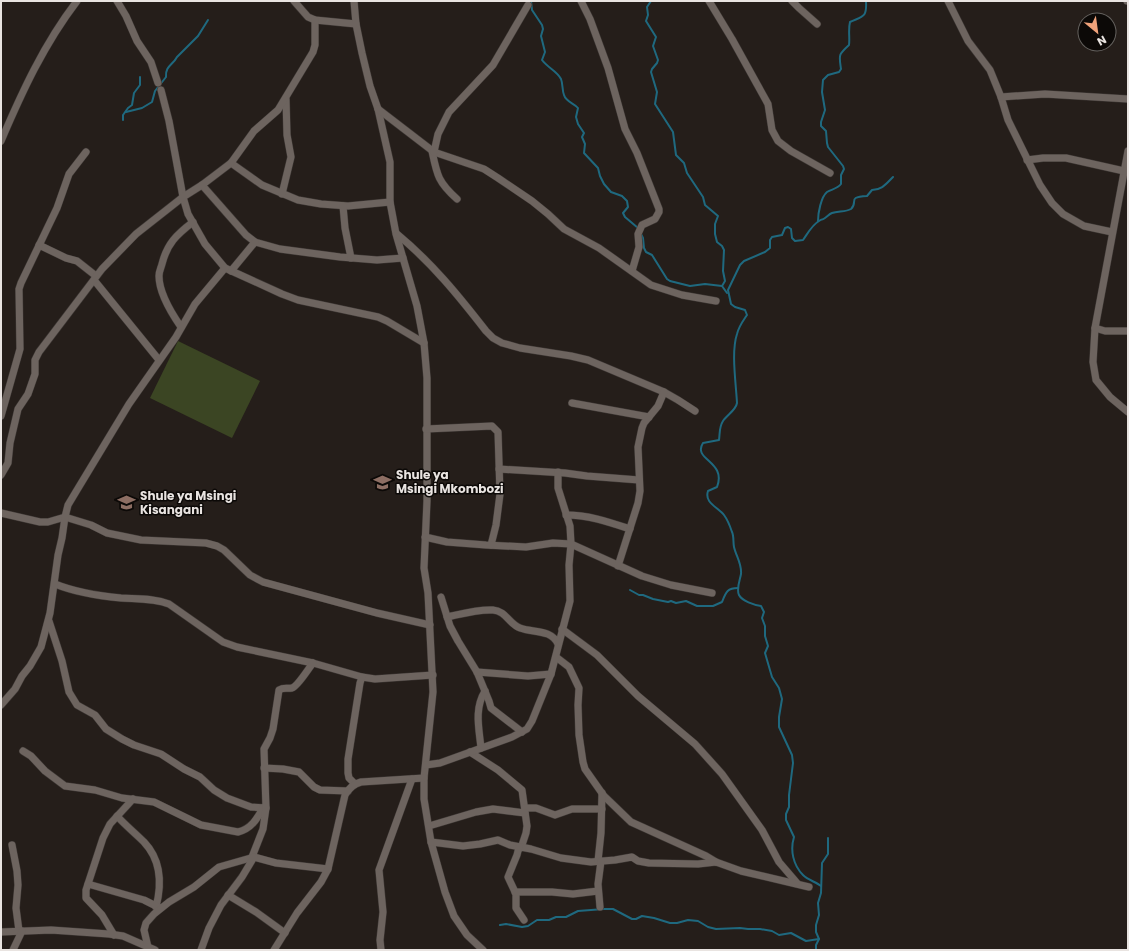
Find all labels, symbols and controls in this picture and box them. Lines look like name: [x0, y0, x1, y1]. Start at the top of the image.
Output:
north arrow: [1077, 12, 1117, 52]
text: N: [1094, 32, 1109, 50]
place label: Shule ya Msingi Mkombozi: [396, 466, 504, 497]
school or university icon: Shule ya Msingi Mkombozi: [373, 472, 393, 492]
place label: Shule ya Msingi Kisangani: [140, 487, 236, 518]
school or university icon: Shule ya Msingi Kisangani: [117, 493, 137, 513]

